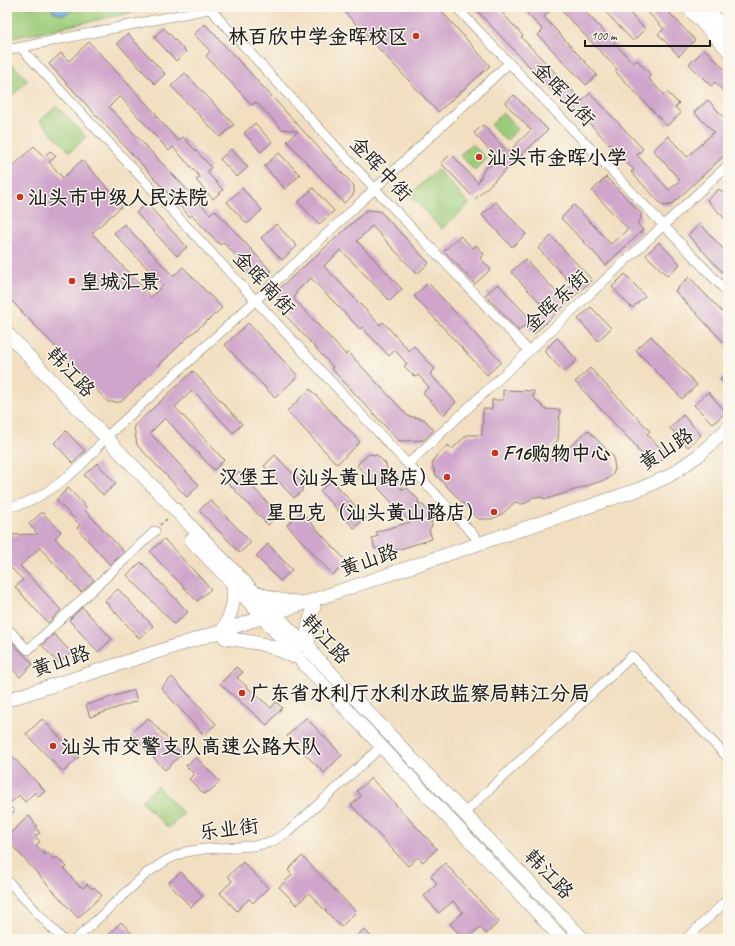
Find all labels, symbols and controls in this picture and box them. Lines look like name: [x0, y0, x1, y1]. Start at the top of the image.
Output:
scale bar: [585, 22, 710, 48]
place label: 林百欣中学金晖校区: [228, 24, 408, 49]
text: 100 m: [591, 28, 618, 44]
marker: 林百欣中学金晖校区: [411, 31, 421, 41]
street label: 金晖北街: [527, 57, 601, 131]
street label: 金晖中街: [345, 131, 417, 207]
place label: 汕头市金晖小学: [487, 145, 627, 170]
marker: 汕头市金晖小学: [474, 152, 484, 162]
place label: 汕头市中级人民法院: [28, 185, 208, 210]
marker: 汕头市中级人民法院: [15, 192, 25, 202]
street label: 金晖南街: [228, 245, 300, 321]
street label: 金晖东街: [518, 265, 594, 337]
place label: 皇城汇景: [80, 269, 160, 294]
marker: 皇城汇景: [67, 276, 77, 286]
street label: 韩江路: [41, 342, 101, 403]
street label: 黄山路: [634, 422, 699, 476]
place label: F16购物中心: [503, 441, 611, 466]
marker: F16购物中心: [490, 448, 500, 458]
place label: 汉堡王（汕头黄山路店）: [219, 465, 439, 490]
marker: 汉堡王（汕头黄山路店）: [442, 472, 452, 482]
place label: 星巴克（汕头黄山路店）: [266, 500, 486, 525]
marker: 星巴克（汕头黄山路店）: [489, 507, 499, 517]
street label: 黄山路: [337, 538, 402, 582]
street label: 韩江路: [296, 609, 356, 670]
street label: 黄山路: [29, 640, 94, 682]
place label: 广东省水利厅水利水政监察局韩江分局: [250, 681, 590, 706]
marker: 广东省水利厅水利水政监察局韩江分局: [237, 688, 247, 698]
place label: 汕头市交警支队高速公路大队: [61, 734, 321, 759]
marker: 汕头市交警支队高速公路大队: [48, 741, 58, 751]
street label: 乐业街: [198, 813, 260, 845]
street label: 韩江路: [519, 844, 580, 905]

